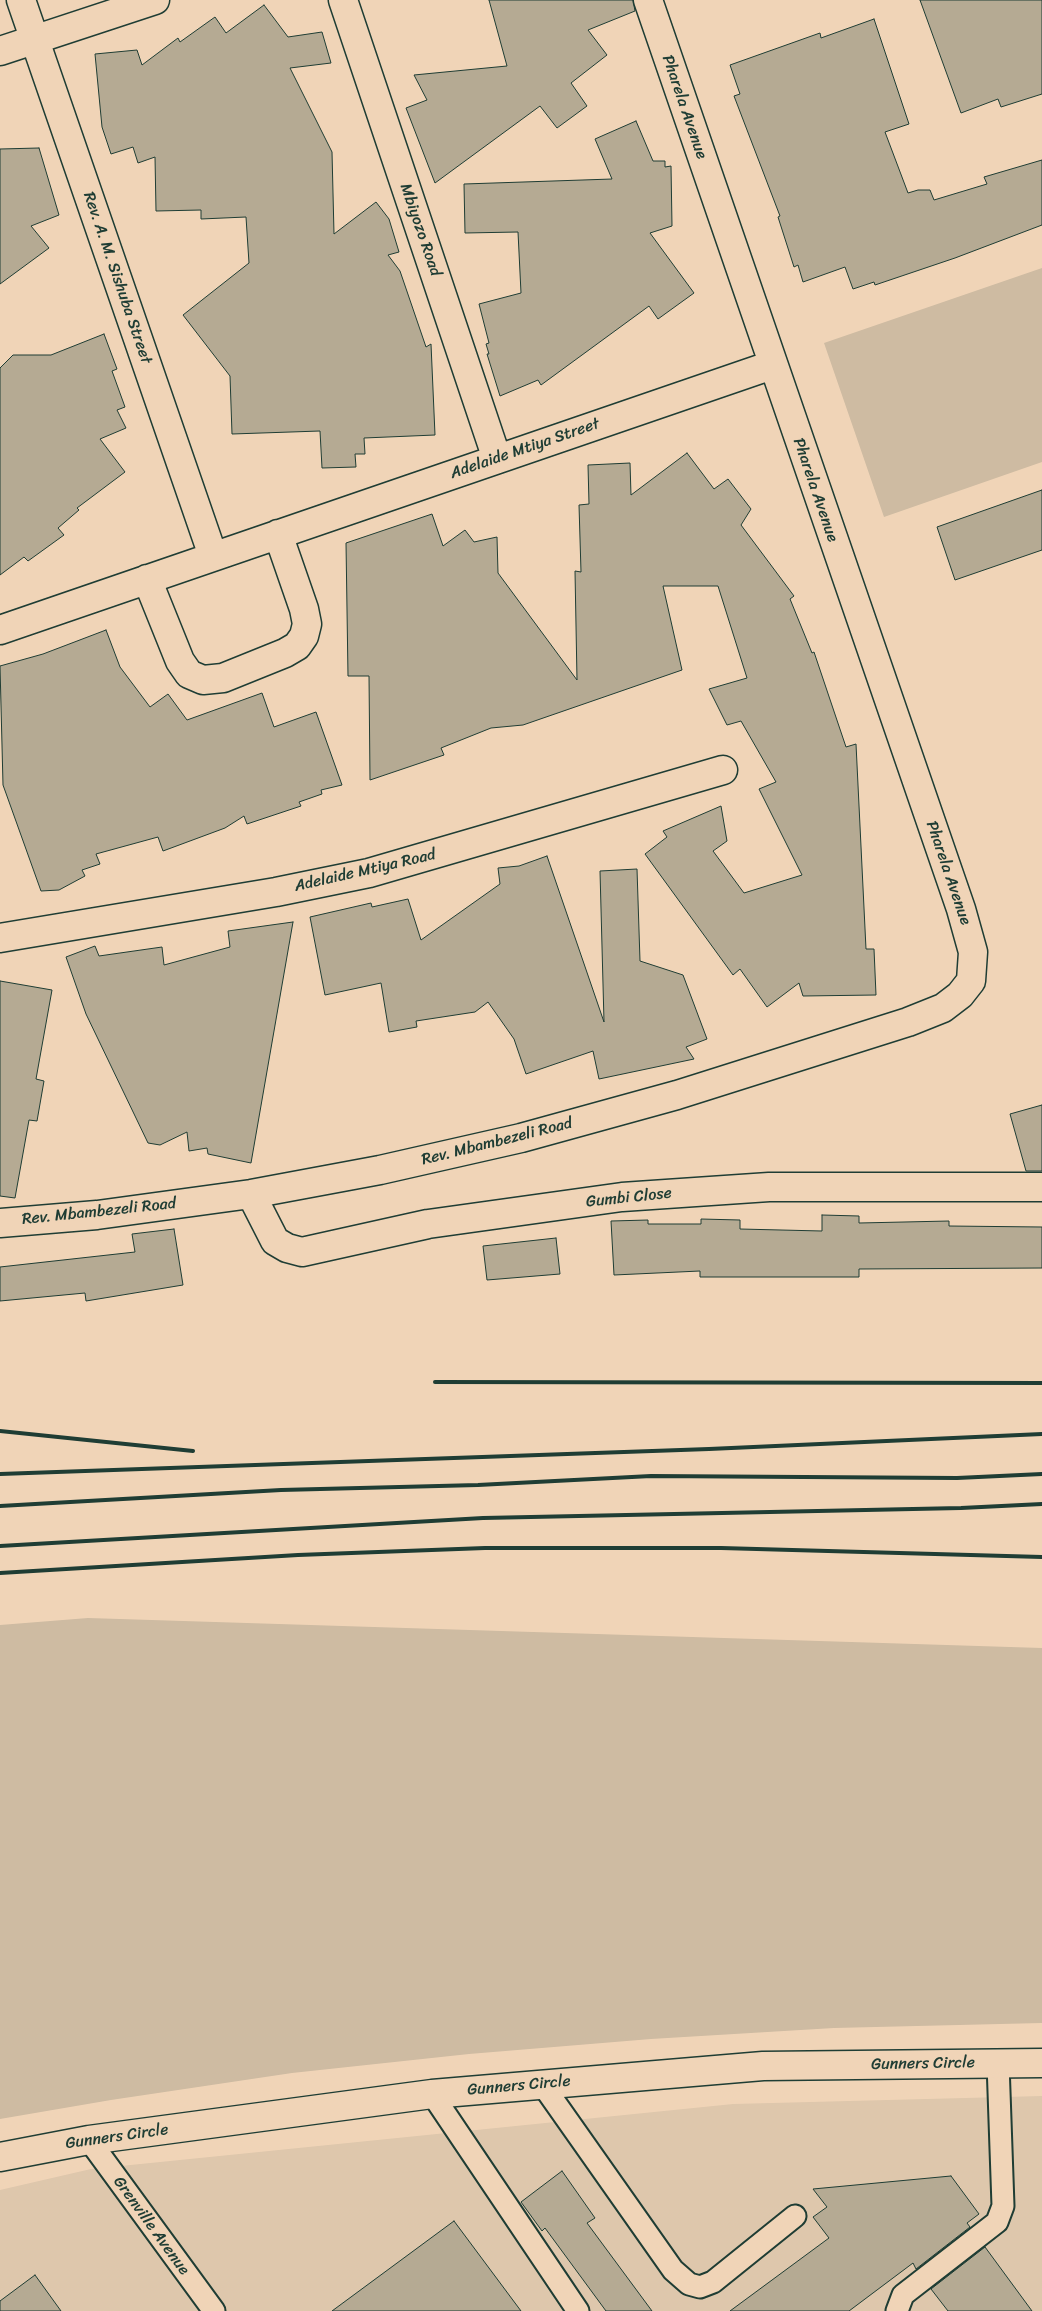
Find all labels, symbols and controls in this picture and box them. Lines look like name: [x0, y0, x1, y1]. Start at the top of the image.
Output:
street label: Pharela Avenue: [657, 52, 711, 162]
street label: Mbiyozo Road: [395, 181, 445, 279]
street label: Rev. A. M. Sishuba Street: [79, 189, 155, 367]
street label: Adelaide Mtiya Street: [448, 414, 602, 484]
street label: Pharela Avenue: [788, 435, 842, 545]
street label: Pharela Avenue: [921, 818, 975, 928]
street label: Adelaide Mtiya Road: [293, 845, 437, 897]
street label: Rev. Mbambezeli Road: [420, 1114, 574, 1170]
street label: Gumbi Close: [585, 1184, 673, 1212]
street label: Rev. Mbambezeli Road: [21, 1194, 177, 1230]
street label: Gunners Circle: [871, 2053, 975, 2075]
street label: Gunners Circle: [466, 2072, 572, 2100]
street label: Gunners Circle: [64, 2120, 170, 2154]
street label: Grenville Avenue: [109, 2173, 193, 2279]

